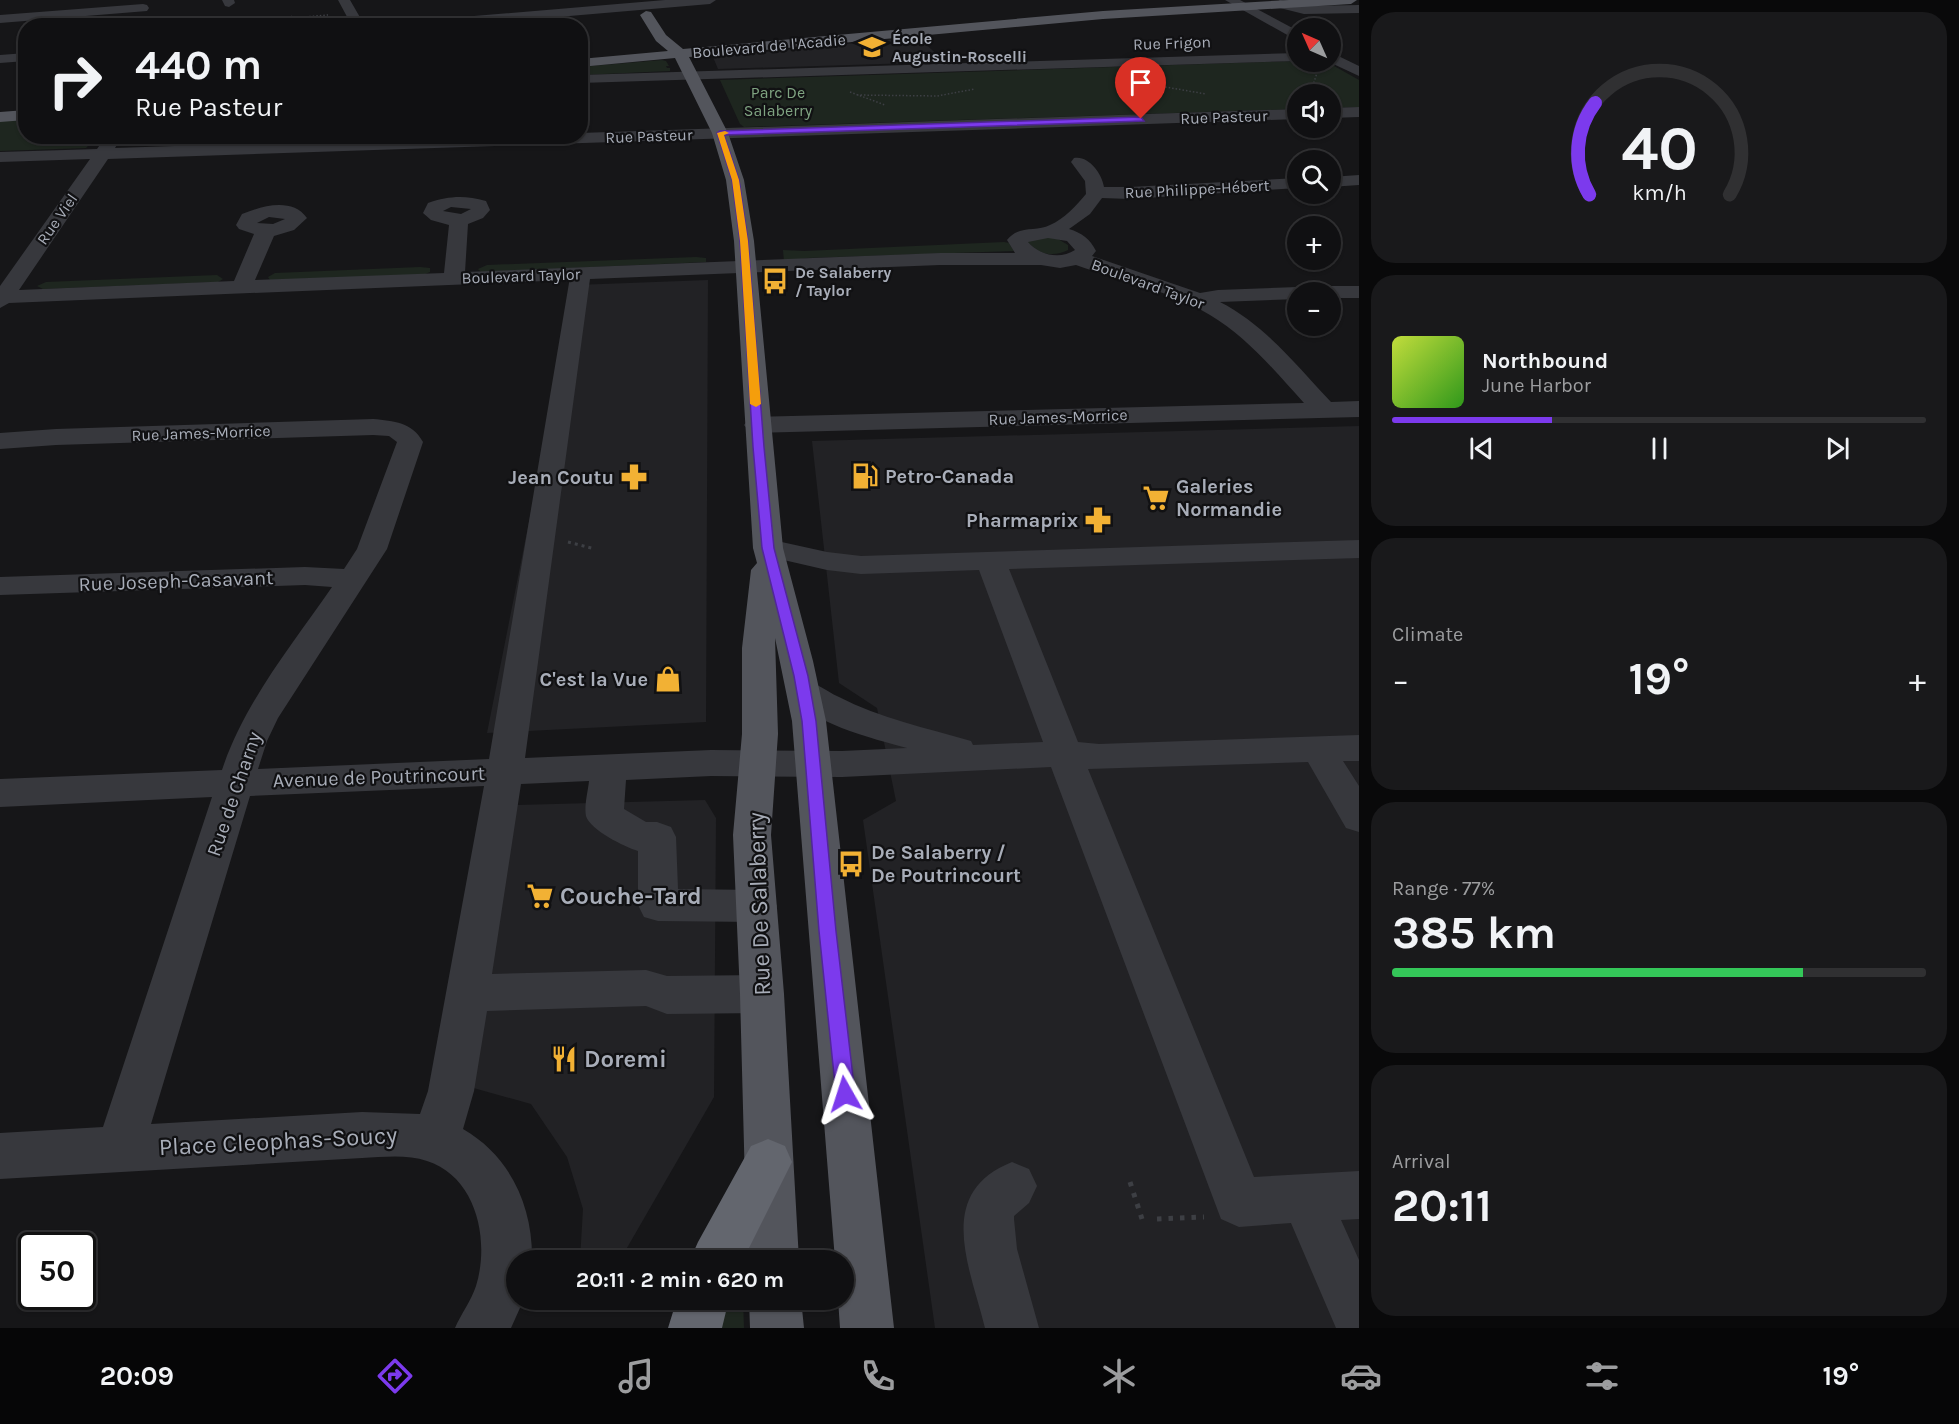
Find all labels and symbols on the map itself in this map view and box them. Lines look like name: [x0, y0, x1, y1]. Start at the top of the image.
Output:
north arrow: [1287, 18, 1341, 72]
place label: École Augustin-Roscelli: [892, 29, 1027, 66]
street label: Boulevard de l'Acadie: [692, 30, 846, 62]
school or university icon: École Augustin-Roscelli: [857, 32, 887, 62]
street label: Rue Frigon: [1133, 32, 1211, 54]
pin: [1115, 57, 1166, 119]
park label: Parc De Salaberry: [744, 83, 813, 120]
street label: Rue Pasteur: [1180, 106, 1268, 128]
street label: Rue Pasteur: [605, 125, 693, 147]
street label: Rue Philippe-Hébert: [1124, 176, 1270, 202]
street label: Rue Viel: [33, 190, 81, 248]
street label: Boulevard Taylor: [1089, 255, 1207, 313]
place label: De Salaberry / Taylor: [795, 263, 891, 300]
street label: Boulevard Taylor: [461, 264, 581, 288]
bus stop icon: De Salaberry / Taylor: [760, 266, 790, 296]
street label: Rue James-Morrice: [988, 405, 1128, 429]
street label: Rue James-Morrice: [131, 421, 271, 445]
fuel station icon: Petro-Canada: [850, 461, 880, 491]
pharmacy icon: Jean Coutu: [619, 462, 649, 492]
place label: Petro-Canada: [885, 465, 1014, 488]
place label: Jean Coutu: [508, 466, 614, 489]
place label: Galeries Normandie: [1176, 475, 1282, 521]
supermarket icon: Galeries Normandie: [1141, 483, 1171, 513]
pharmacy icon: Pharmaprix: [1083, 505, 1113, 535]
place label: Pharmaprix: [966, 509, 1078, 532]
street label: Rue Joseph-Casavant: [78, 566, 274, 596]
shop icon: C'est la Vue: [653, 664, 683, 694]
place label: C'est la Vue: [540, 668, 648, 691]
street label: Rue de Charny: [202, 729, 266, 859]
street label: Avenue de Poutrincourt: [272, 762, 486, 792]
street label: Rue De Salaberry: [742, 812, 776, 996]
place label: De Salaberry / De Poutrincourt: [871, 841, 1021, 887]
bus stop icon: De Salaberry / De Poutrincourt: [836, 849, 866, 879]
supermarket icon: Couche-Tard: [525, 881, 555, 911]
place label: Couche-Tard: [560, 882, 702, 910]
restaurant icon: Doremi: [549, 1044, 579, 1074]
place label: Doremi: [584, 1045, 667, 1073]
position arrow: [813, 1062, 877, 1126]
street label: Place Cleophas-Soucy: [158, 1121, 398, 1161]
speed limit sign: 50: [18, 1232, 96, 1310]

